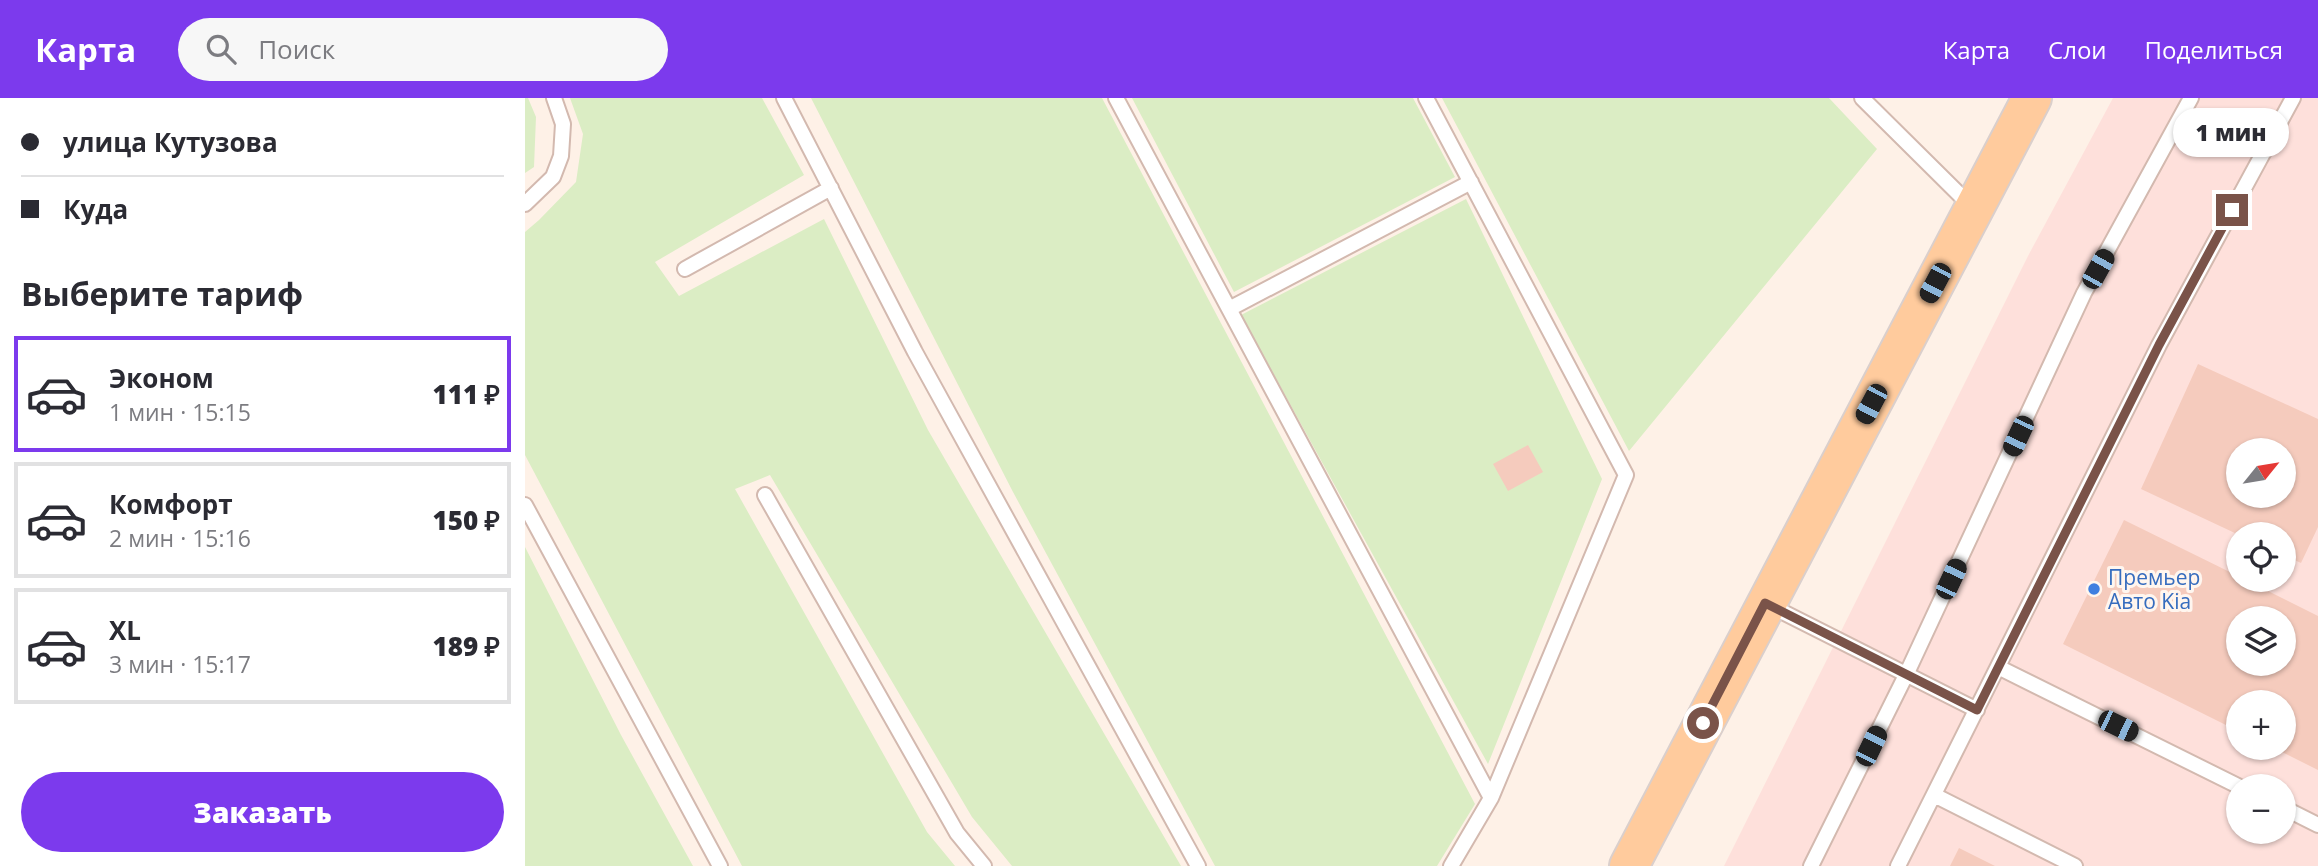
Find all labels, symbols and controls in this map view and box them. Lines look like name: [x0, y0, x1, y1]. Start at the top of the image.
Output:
search box: [178, 18, 668, 81]
text: Карта: [35, 27, 136, 72]
icon: search: [202, 30, 240, 68]
text: Поиск: [258, 31, 335, 67]
text: Карта: [1943, 33, 2010, 66]
text: Слои: [2048, 33, 2107, 66]
text: Поделиться: [2145, 33, 2283, 66]
callout: 1 мин: [2174, 108, 2290, 158]
text: 1 мин: [2196, 116, 2266, 148]
text: улица Кутузова: [63, 124, 278, 160]
text: Куда: [63, 191, 128, 227]
route end: [2216, 194, 2248, 226]
car: [2079, 246, 2118, 292]
car: [1916, 260, 1955, 306]
text: Выберите тариф: [21, 272, 303, 315]
text: Эконом: [109, 360, 214, 396]
icon: car: [25, 363, 88, 426]
text: 111 ₽: [432, 376, 500, 412]
car: [1852, 381, 1891, 427]
text: 1 мин · 15:15: [109, 396, 251, 428]
car: [2000, 413, 2037, 459]
north arrow: [2226, 438, 2296, 508]
map controls: [2226, 438, 2296, 844]
text: Комфорт: [109, 486, 233, 522]
icon: car: [25, 489, 88, 552]
text: 150 ₽: [432, 502, 500, 538]
text: 2 мин · 15:16: [109, 522, 251, 554]
button: locate: [2226, 522, 2296, 592]
car: [1933, 556, 1970, 602]
place label: Премьер Авто Kia: [2108, 563, 2200, 615]
marker: Премьер Авто Kia: [2086, 581, 2102, 597]
button: layers: [2226, 606, 2296, 676]
text: XL: [109, 612, 141, 648]
icon: car: [25, 615, 88, 678]
text: 189 ₽: [432, 628, 500, 664]
text: 3 мин · 15:17: [109, 648, 251, 680]
button: +: [2226, 690, 2296, 760]
route start: [1687, 707, 1719, 739]
car: [2095, 707, 2142, 745]
car: [1853, 723, 1890, 769]
button: Заказать: [21, 772, 504, 852]
button: −: [2226, 774, 2296, 844]

